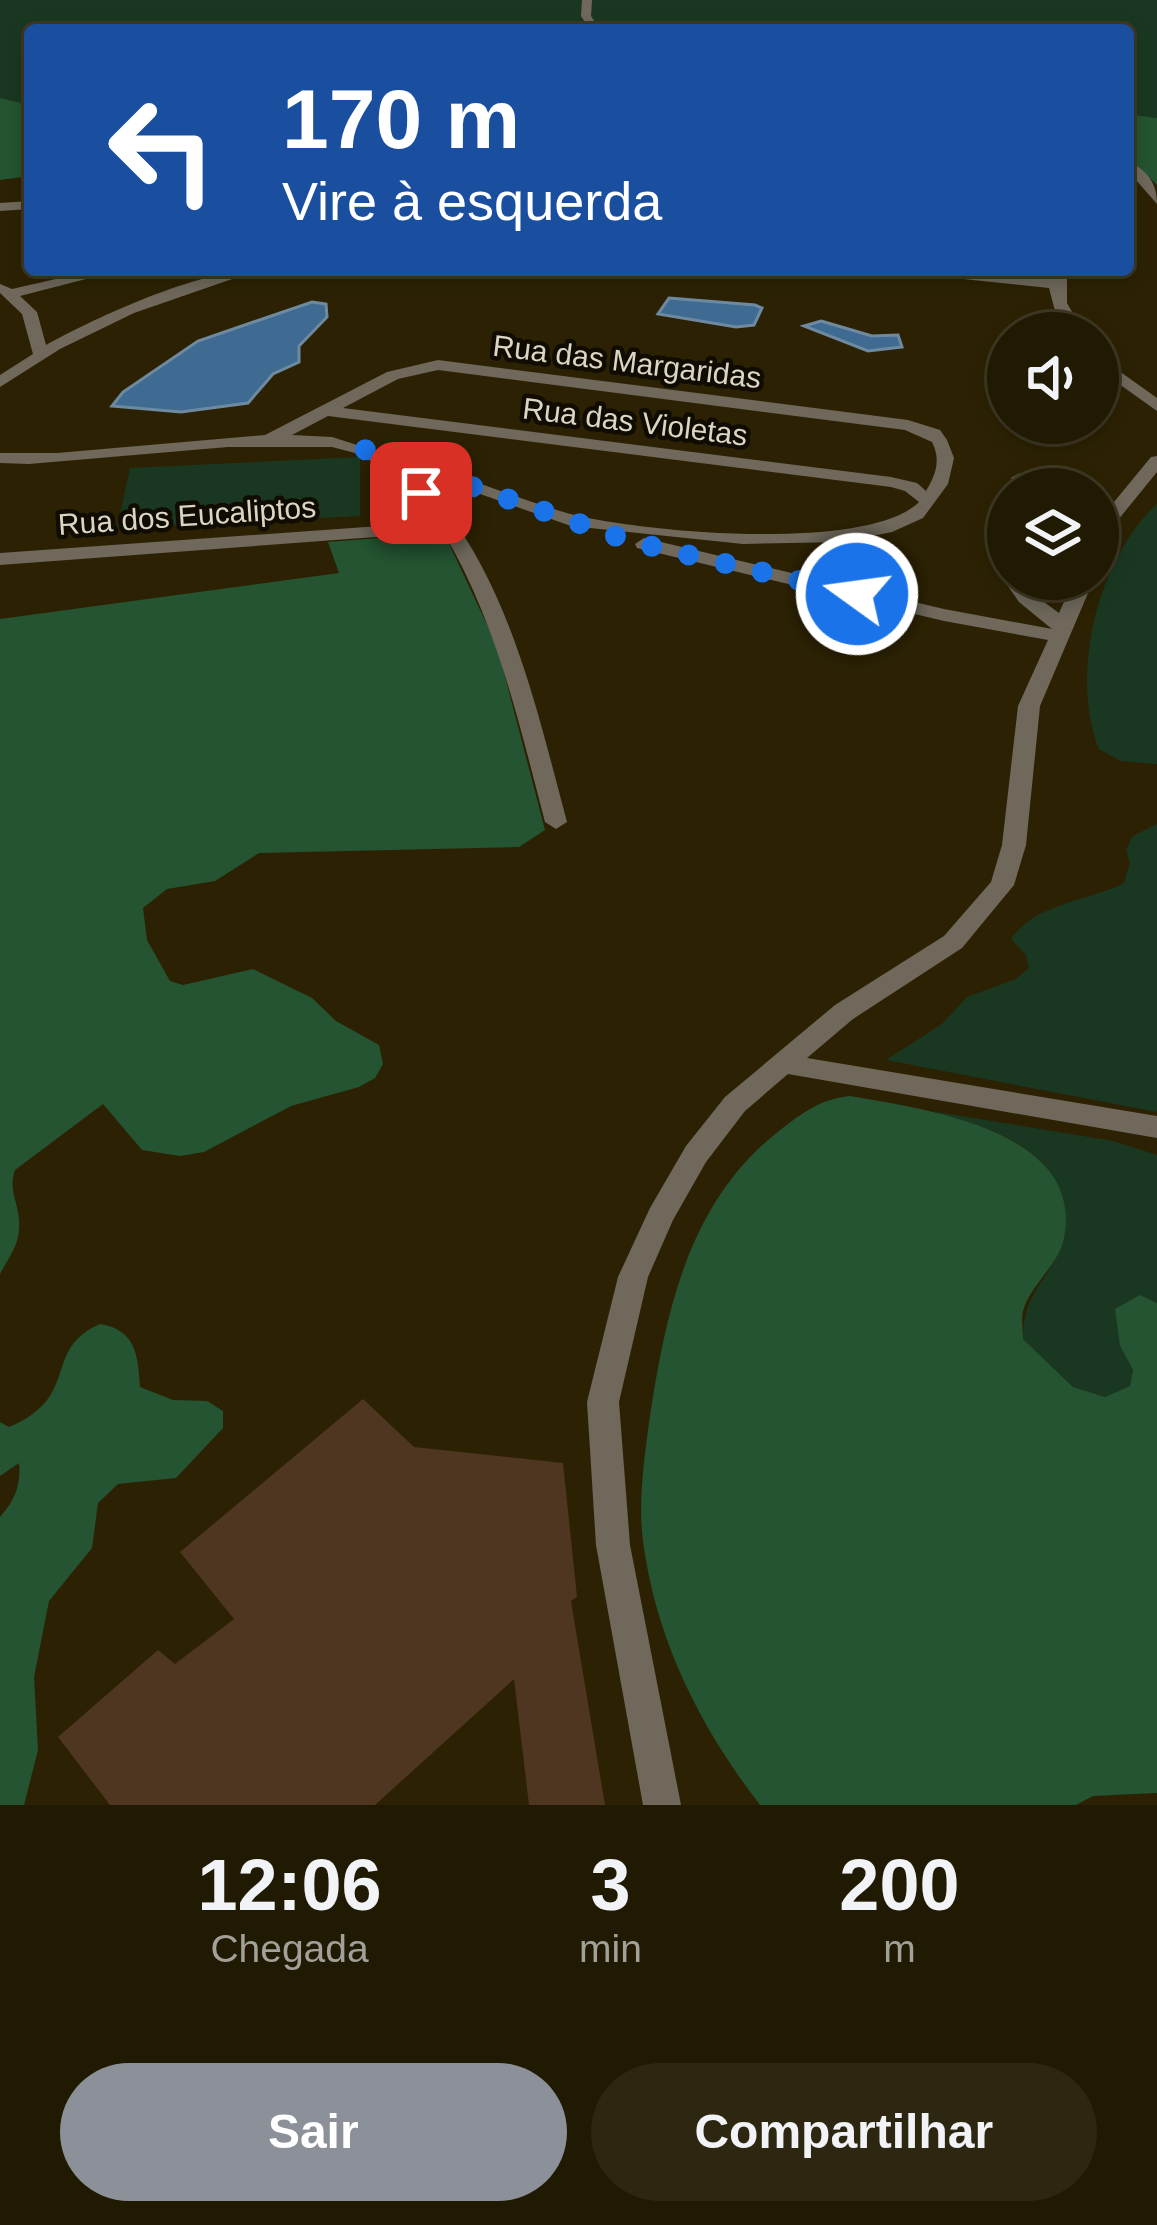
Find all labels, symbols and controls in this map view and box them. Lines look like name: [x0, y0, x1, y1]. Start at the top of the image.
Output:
icon: left: [84, 72, 240, 228]
text: 170 m: [282, 72, 520, 166]
text: Vire à esquerda: [282, 171, 662, 231]
map controls: [987, 312, 1119, 600]
button: sound: [987, 312, 1119, 444]
street label: Rua das Margaridas: [491, 329, 763, 394]
street label: Rua das Violetas: [521, 391, 749, 452]
pin: [370, 442, 472, 544]
icon: arrive: [388, 460, 454, 526]
button: layers: [987, 468, 1119, 600]
street label: Rua dos Eucaliptos: [57, 490, 317, 541]
position arrow: [794, 531, 920, 657]
text: 12:06: [197, 1845, 382, 1925]
text: 3: [590, 1845, 631, 1925]
text: 200: [839, 1845, 960, 1925]
text: Chegada: [210, 1927, 369, 1970]
text: min: [579, 1927, 642, 1970]
text: m: [883, 1927, 916, 1970]
button: Sair: [60, 2063, 567, 2201]
button: Compartilhar: [591, 2063, 1097, 2201]

